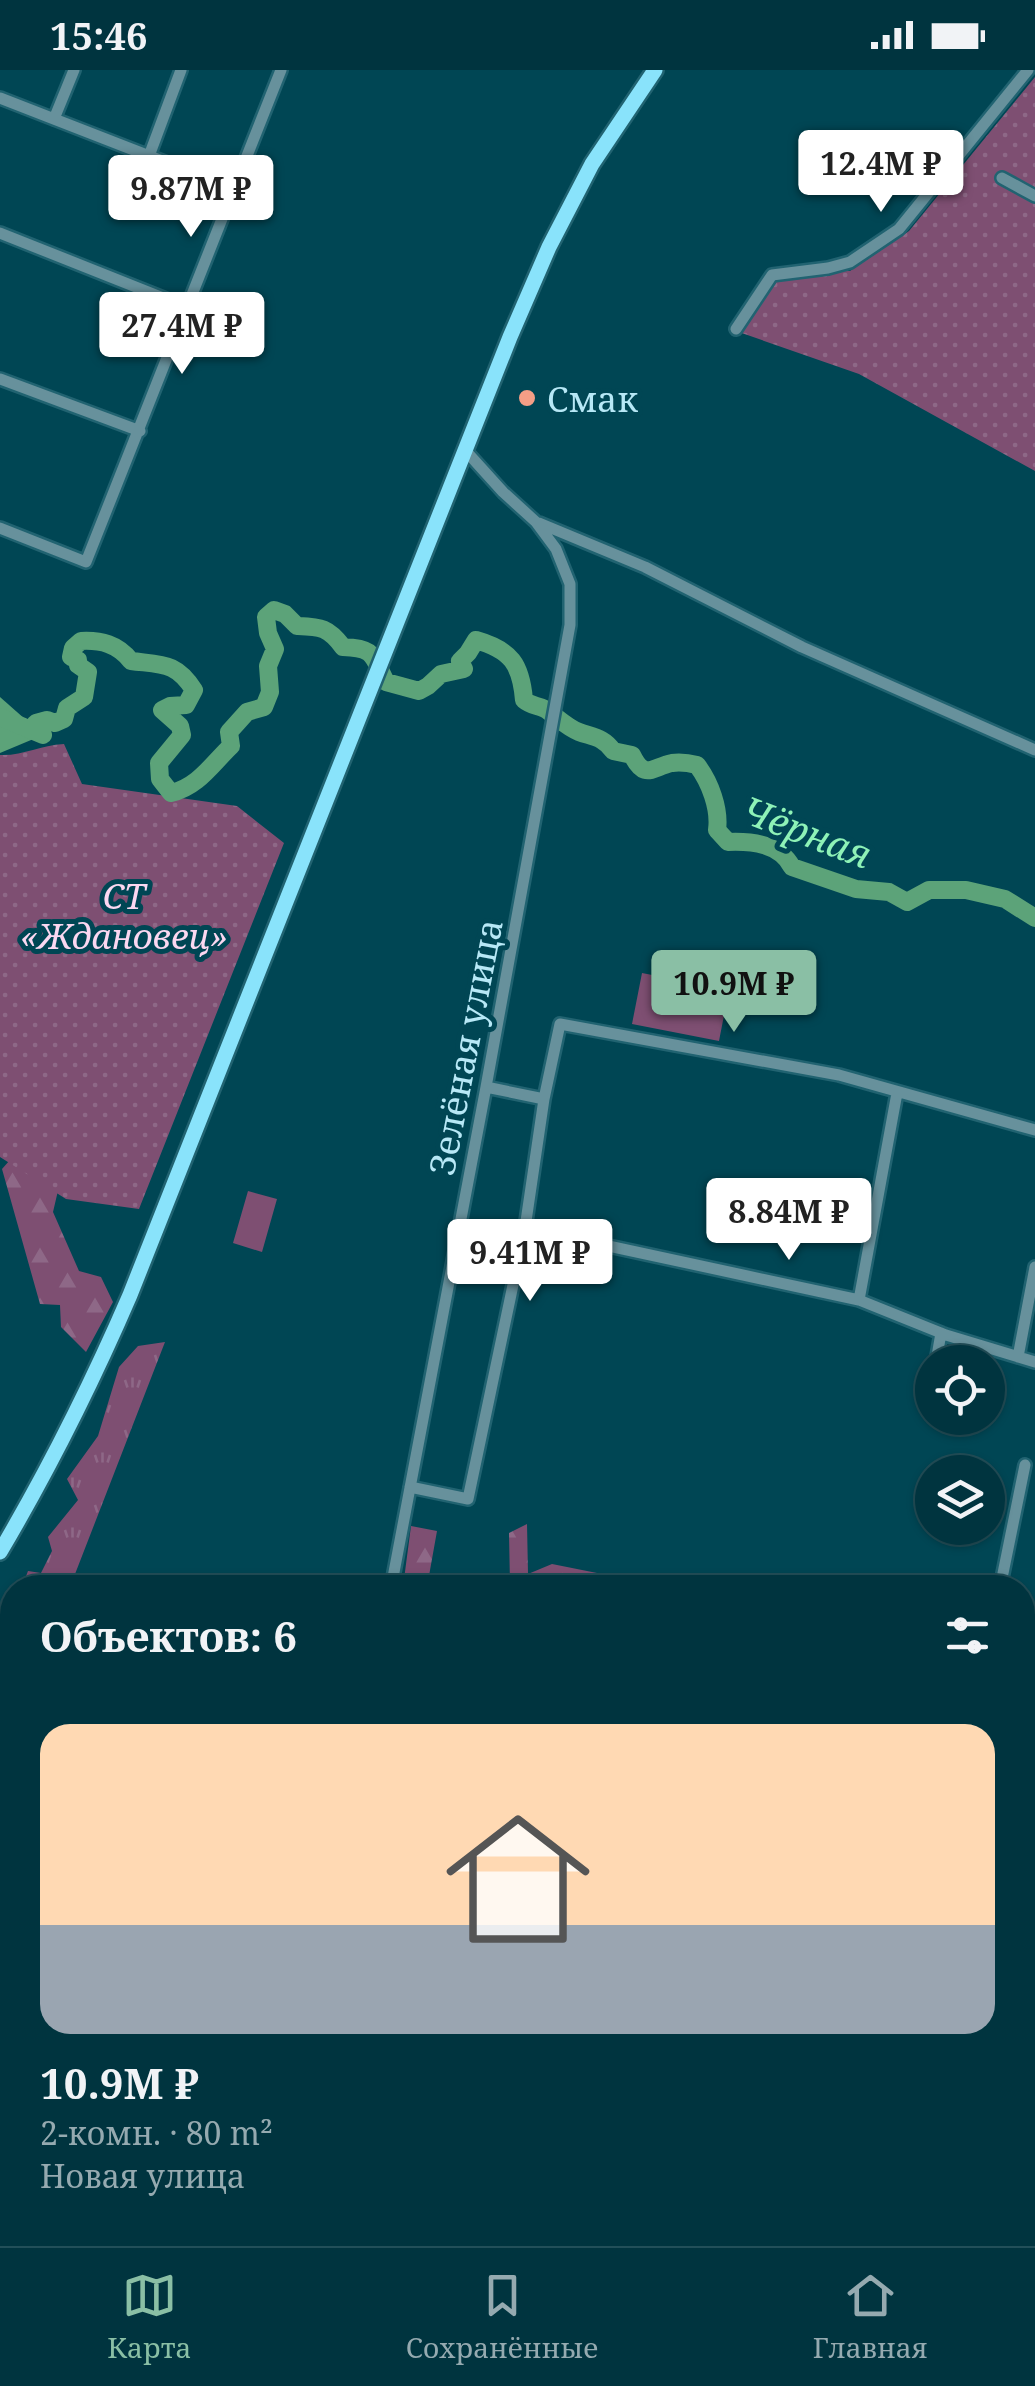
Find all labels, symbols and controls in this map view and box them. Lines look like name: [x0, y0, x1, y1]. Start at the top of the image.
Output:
text: 15:46: [50, 9, 147, 61]
pin: 12.4M ₽: [789, 130, 973, 215]
text: 12.4M ₽: [820, 141, 942, 184]
pin: 9.87M ₽: [99, 155, 283, 240]
text: 9.87M ₽: [130, 166, 252, 209]
pin: 27.4M ₽: [90, 292, 274, 377]
text: 27.4M ₽: [121, 303, 243, 346]
place label: Смак: [547, 375, 638, 422]
marker: Смак: [516, 387, 538, 409]
water label: Чёрная: [735, 783, 879, 879]
park label: СТ «Ждановец»: [20, 872, 228, 959]
street label: Зелёная улица: [417, 915, 513, 1179]
pin: 10.9M ₽: [642, 950, 826, 1035]
text: 10.9M ₽: [673, 961, 795, 1004]
pin: 8.84M ₽: [697, 1178, 881, 1263]
text: 8.84M ₽: [728, 1189, 850, 1232]
pin: 9.41M ₽: [438, 1219, 622, 1304]
text: 9.41M ₽: [469, 1230, 591, 1273]
map controls: [915, 1345, 1005, 1545]
button: locate: [915, 1345, 1005, 1435]
button: layers: [915, 1455, 1005, 1545]
text: Объектов: 6: [40, 1607, 297, 1664]
icon: filters: [940, 1608, 995, 1663]
icon: home: [428, 1789, 608, 1969]
text: 10.9M ₽: [40, 2054, 199, 2111]
text: 2-комн. · 80 m²: [40, 2111, 273, 2154]
text: Новая улица: [40, 2154, 245, 2197]
tab: Карта: [107, 2268, 191, 2366]
tab: Сохранённые: [406, 2268, 598, 2366]
tab: Главная: [813, 2268, 928, 2366]

